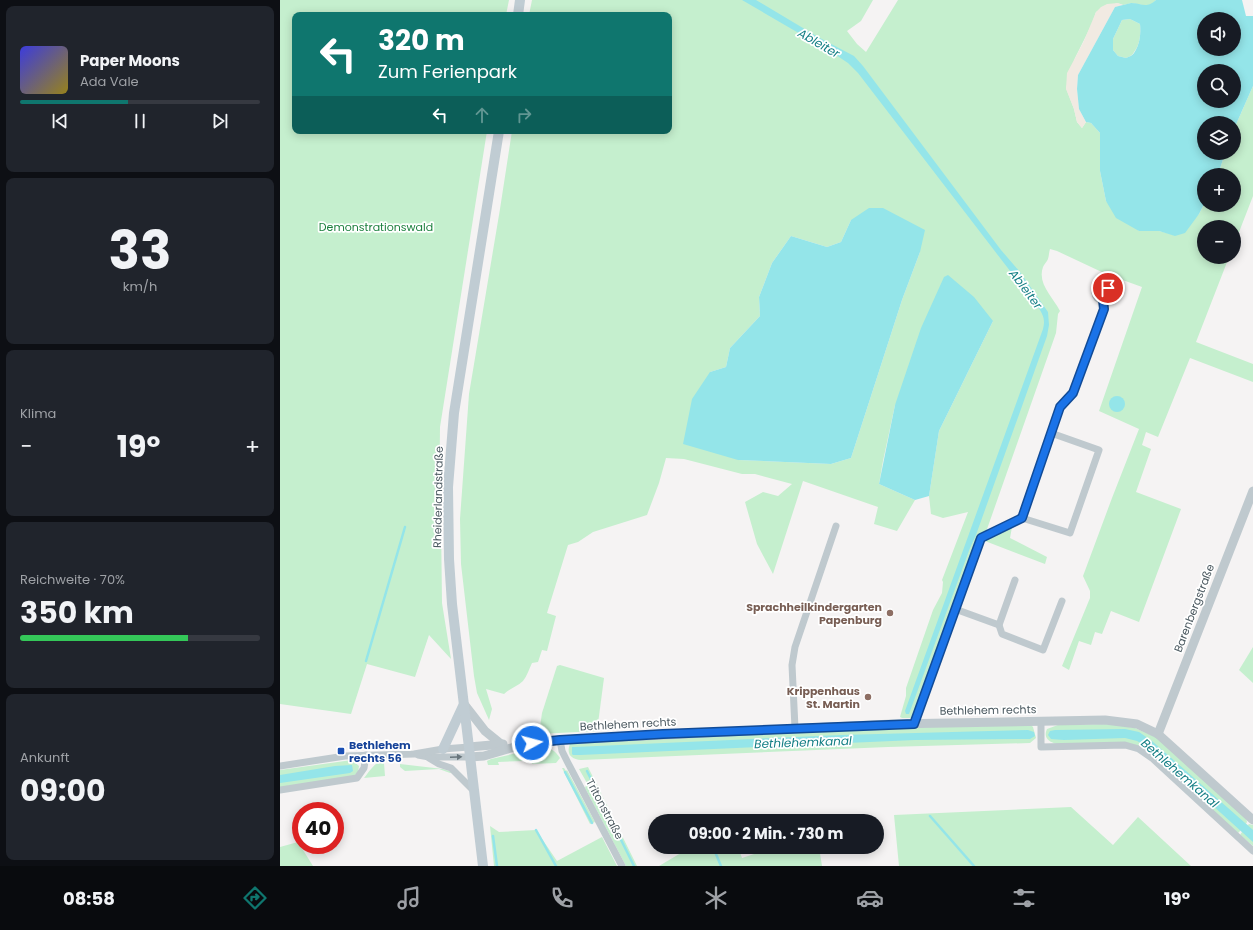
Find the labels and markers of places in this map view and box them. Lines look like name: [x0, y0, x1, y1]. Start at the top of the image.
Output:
pin: [1091, 271, 1125, 305]
place label: Sprachheilkindergarten Papenburg: [746, 599, 882, 628]
marker: Sprachheilkindergarten Papenburg: [885, 608, 895, 618]
place label: Krippenhaus St. Martin: [787, 683, 860, 712]
marker: Krippenhaus St. Martin: [863, 692, 873, 702]
place label: Bethlehem rechts 56: [349, 737, 411, 766]
marker: Bethlehem rechts 56: [336, 746, 346, 756]

